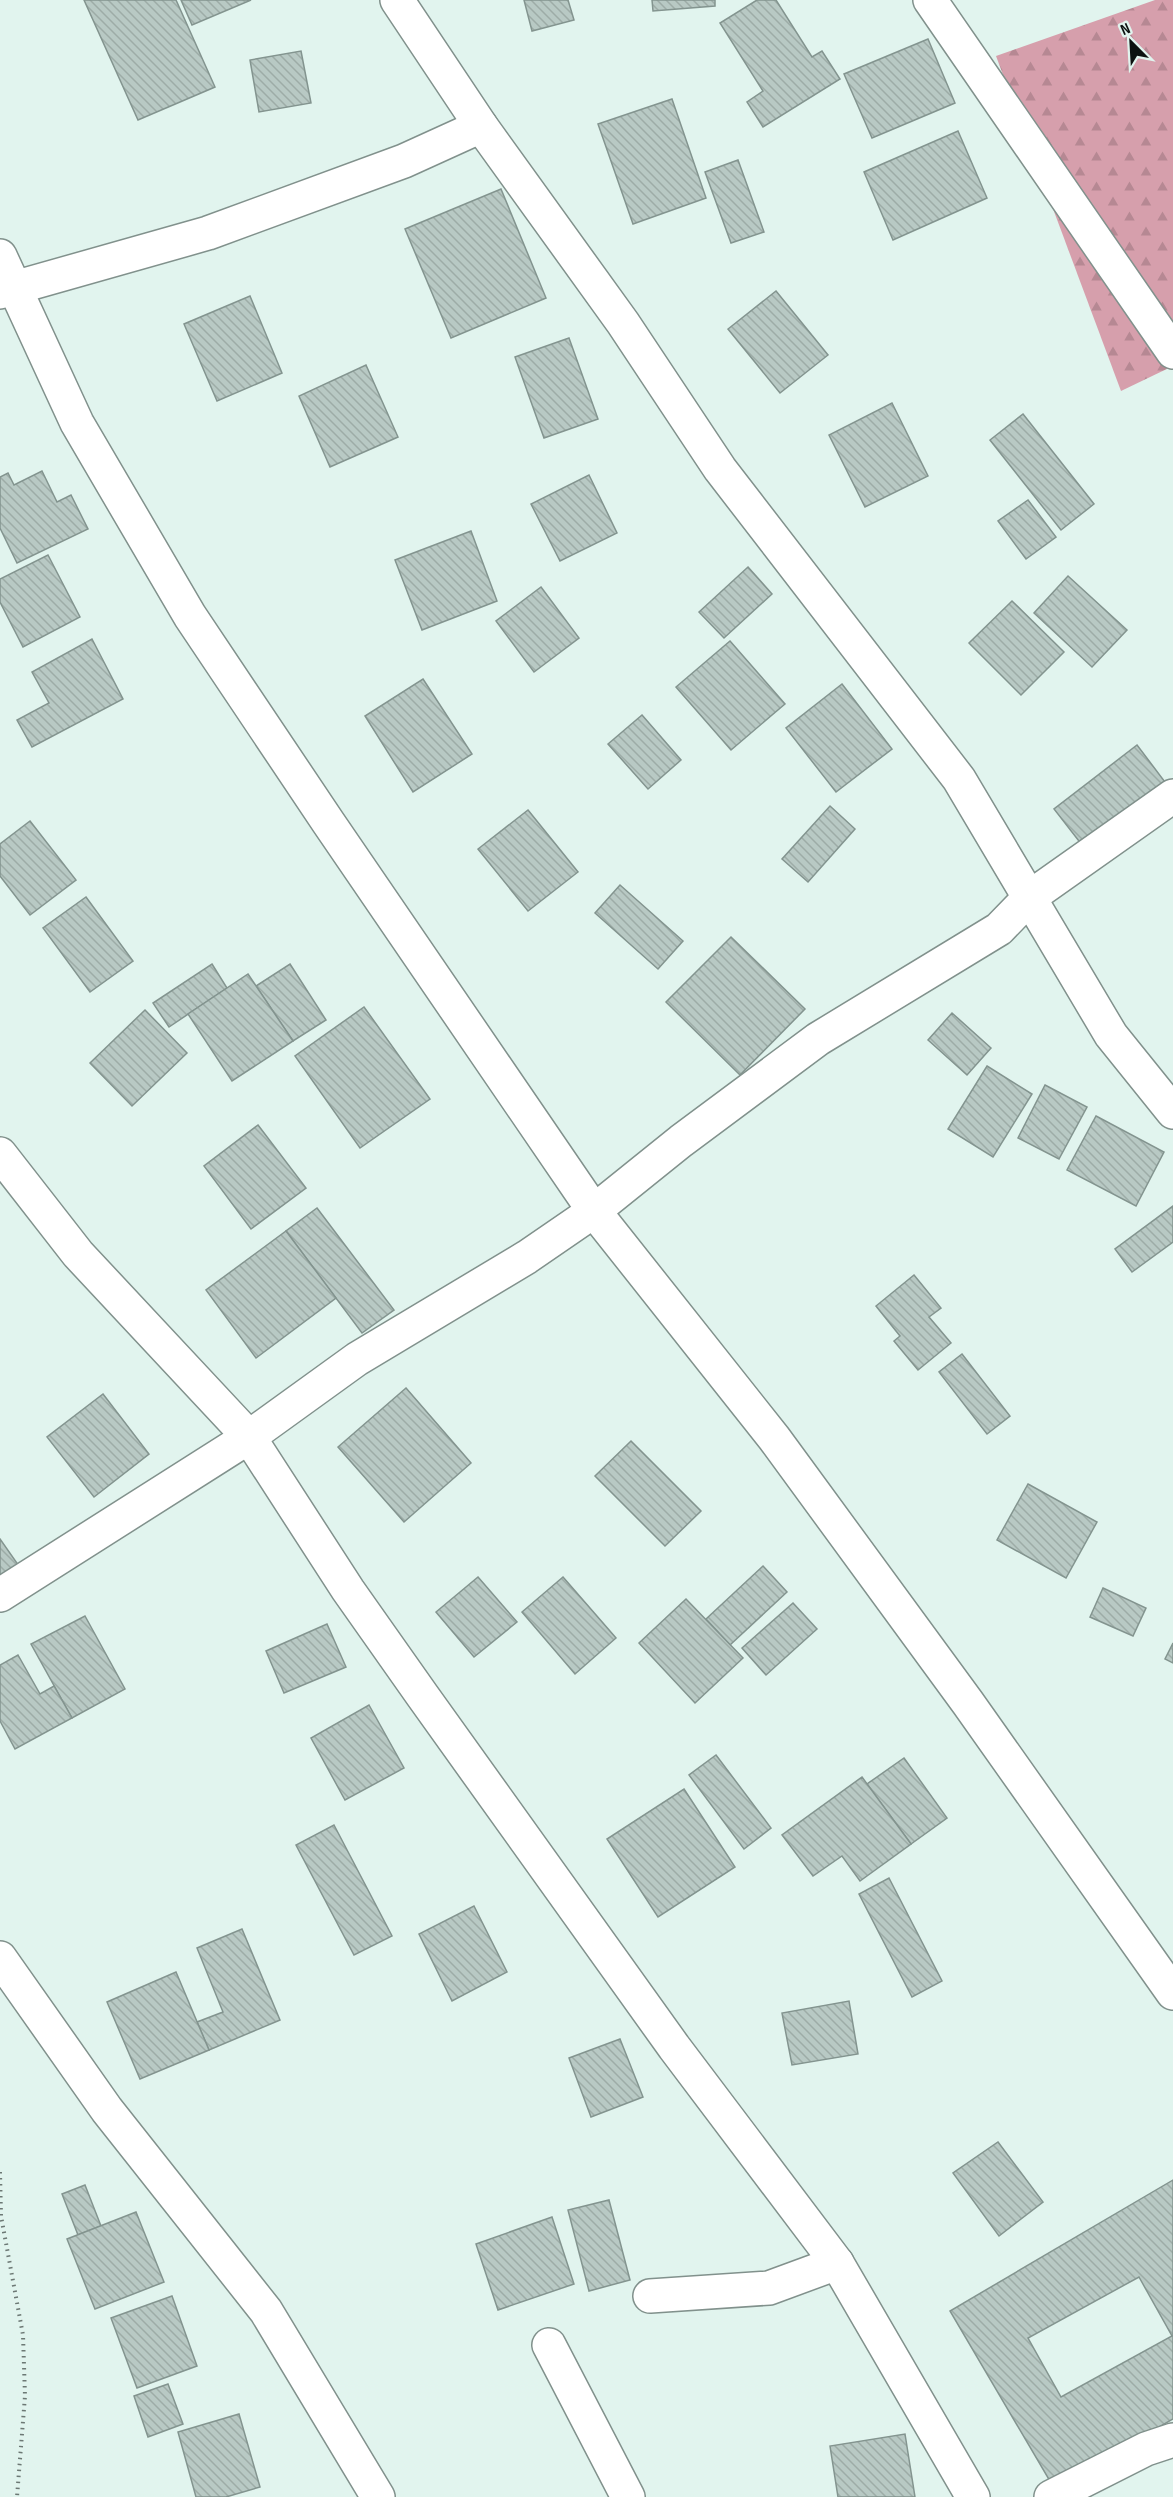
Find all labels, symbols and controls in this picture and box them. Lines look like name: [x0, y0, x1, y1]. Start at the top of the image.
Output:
north arrow: [1101, 12, 1161, 72]
text: N: [1118, 19, 1133, 40]

